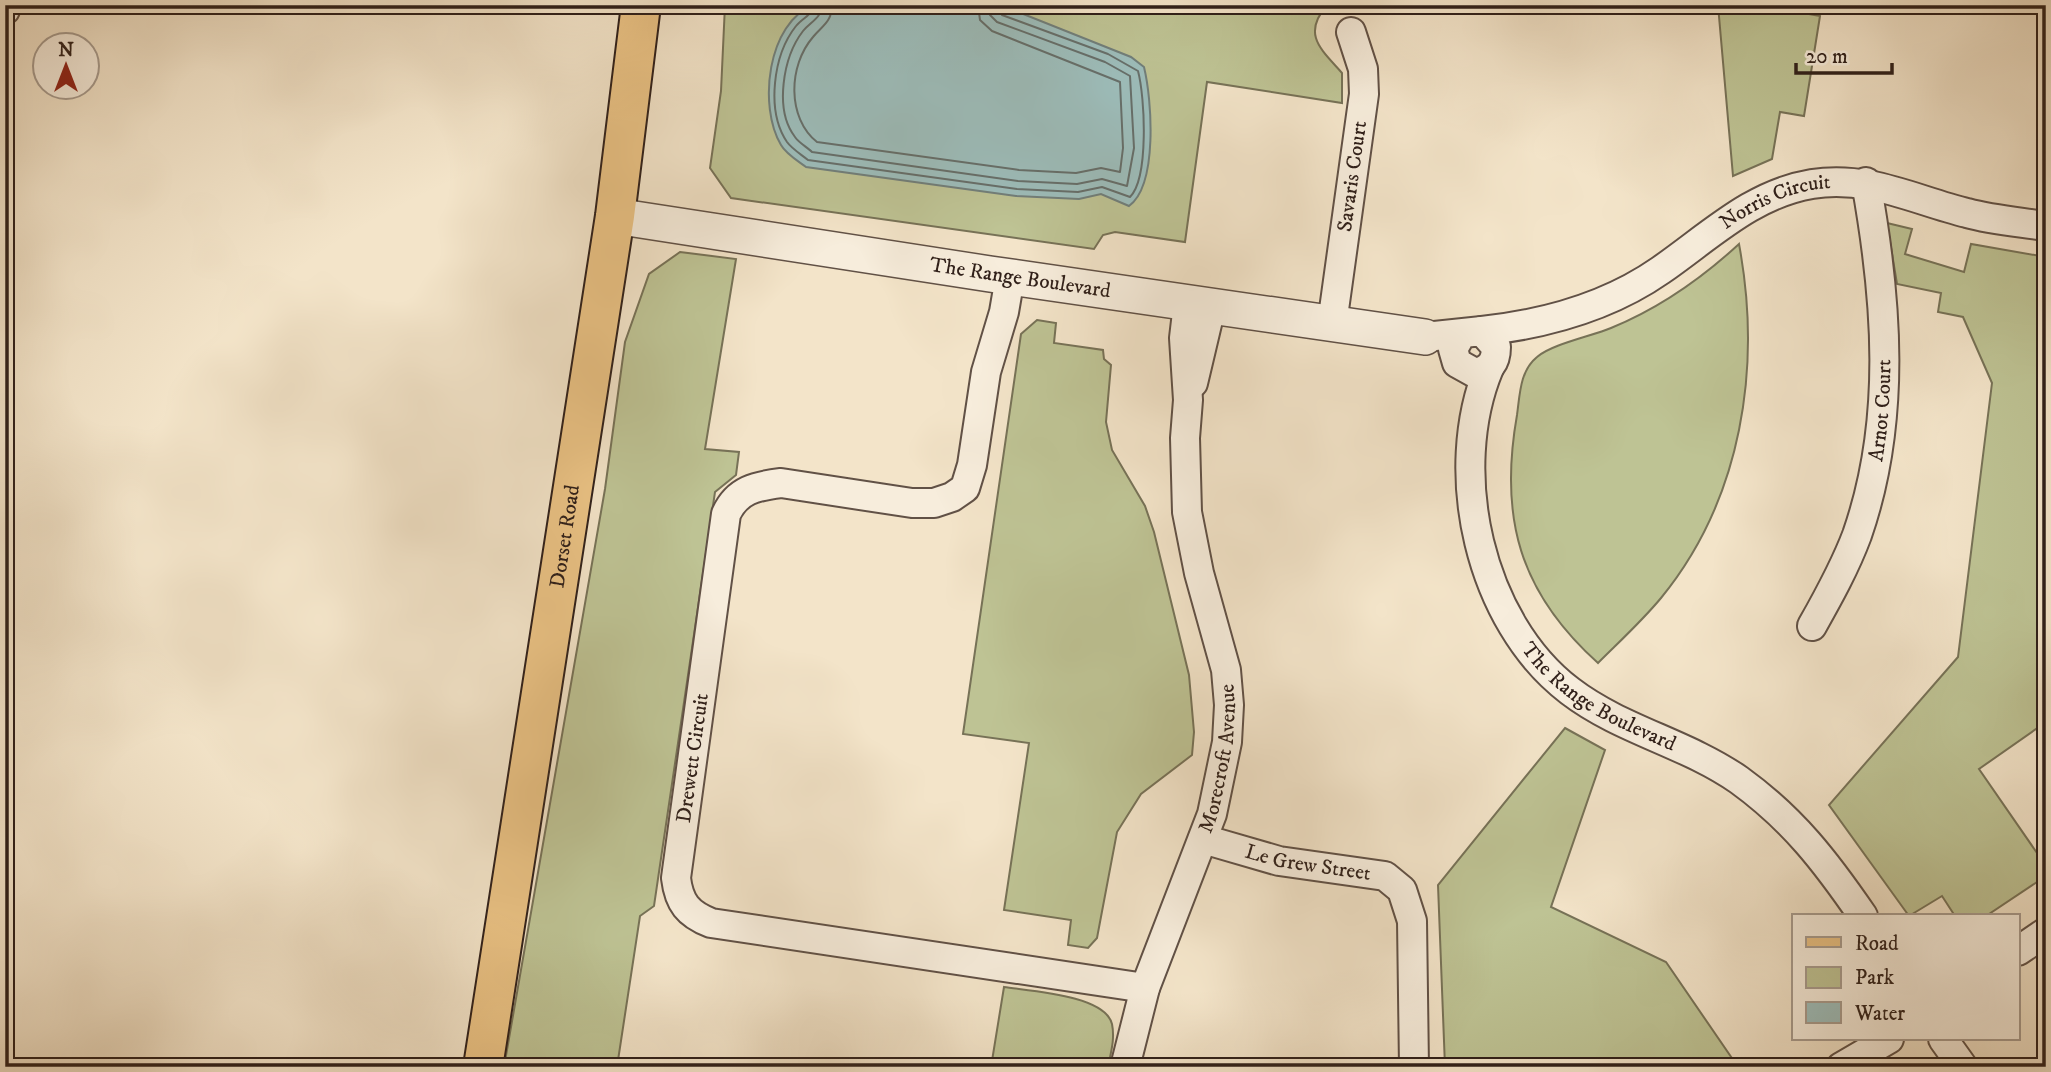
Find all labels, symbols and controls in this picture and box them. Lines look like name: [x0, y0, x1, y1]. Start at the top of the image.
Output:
north arrow: [32, 32, 102, 102]
scale bar: [1796, 32, 1892, 76]
text: N: [58, 39, 74, 62]
text: 20 m: [1806, 44, 1848, 70]
street label: Savaris Court: [1332, 119, 1373, 234]
street label: Norris Circuit: [1715, 169, 1831, 236]
street label: The Range Boulevard: [928, 252, 1113, 304]
street label: Arnot Court: [1863, 359, 1897, 463]
street label: Dorset Road: [544, 482, 586, 590]
street label: The Range Boulevard: [1515, 637, 1680, 758]
street label: Morecroft Avenue: [1193, 683, 1242, 837]
street label: Drewett Circuit: [671, 691, 715, 824]
street label: Le Grew Street: [1242, 839, 1373, 887]
legend: [1792, 914, 2020, 1040]
text: Road: [1855, 931, 1899, 957]
text: Park: [1855, 965, 1895, 991]
text: Water: [1854, 1001, 1905, 1027]

